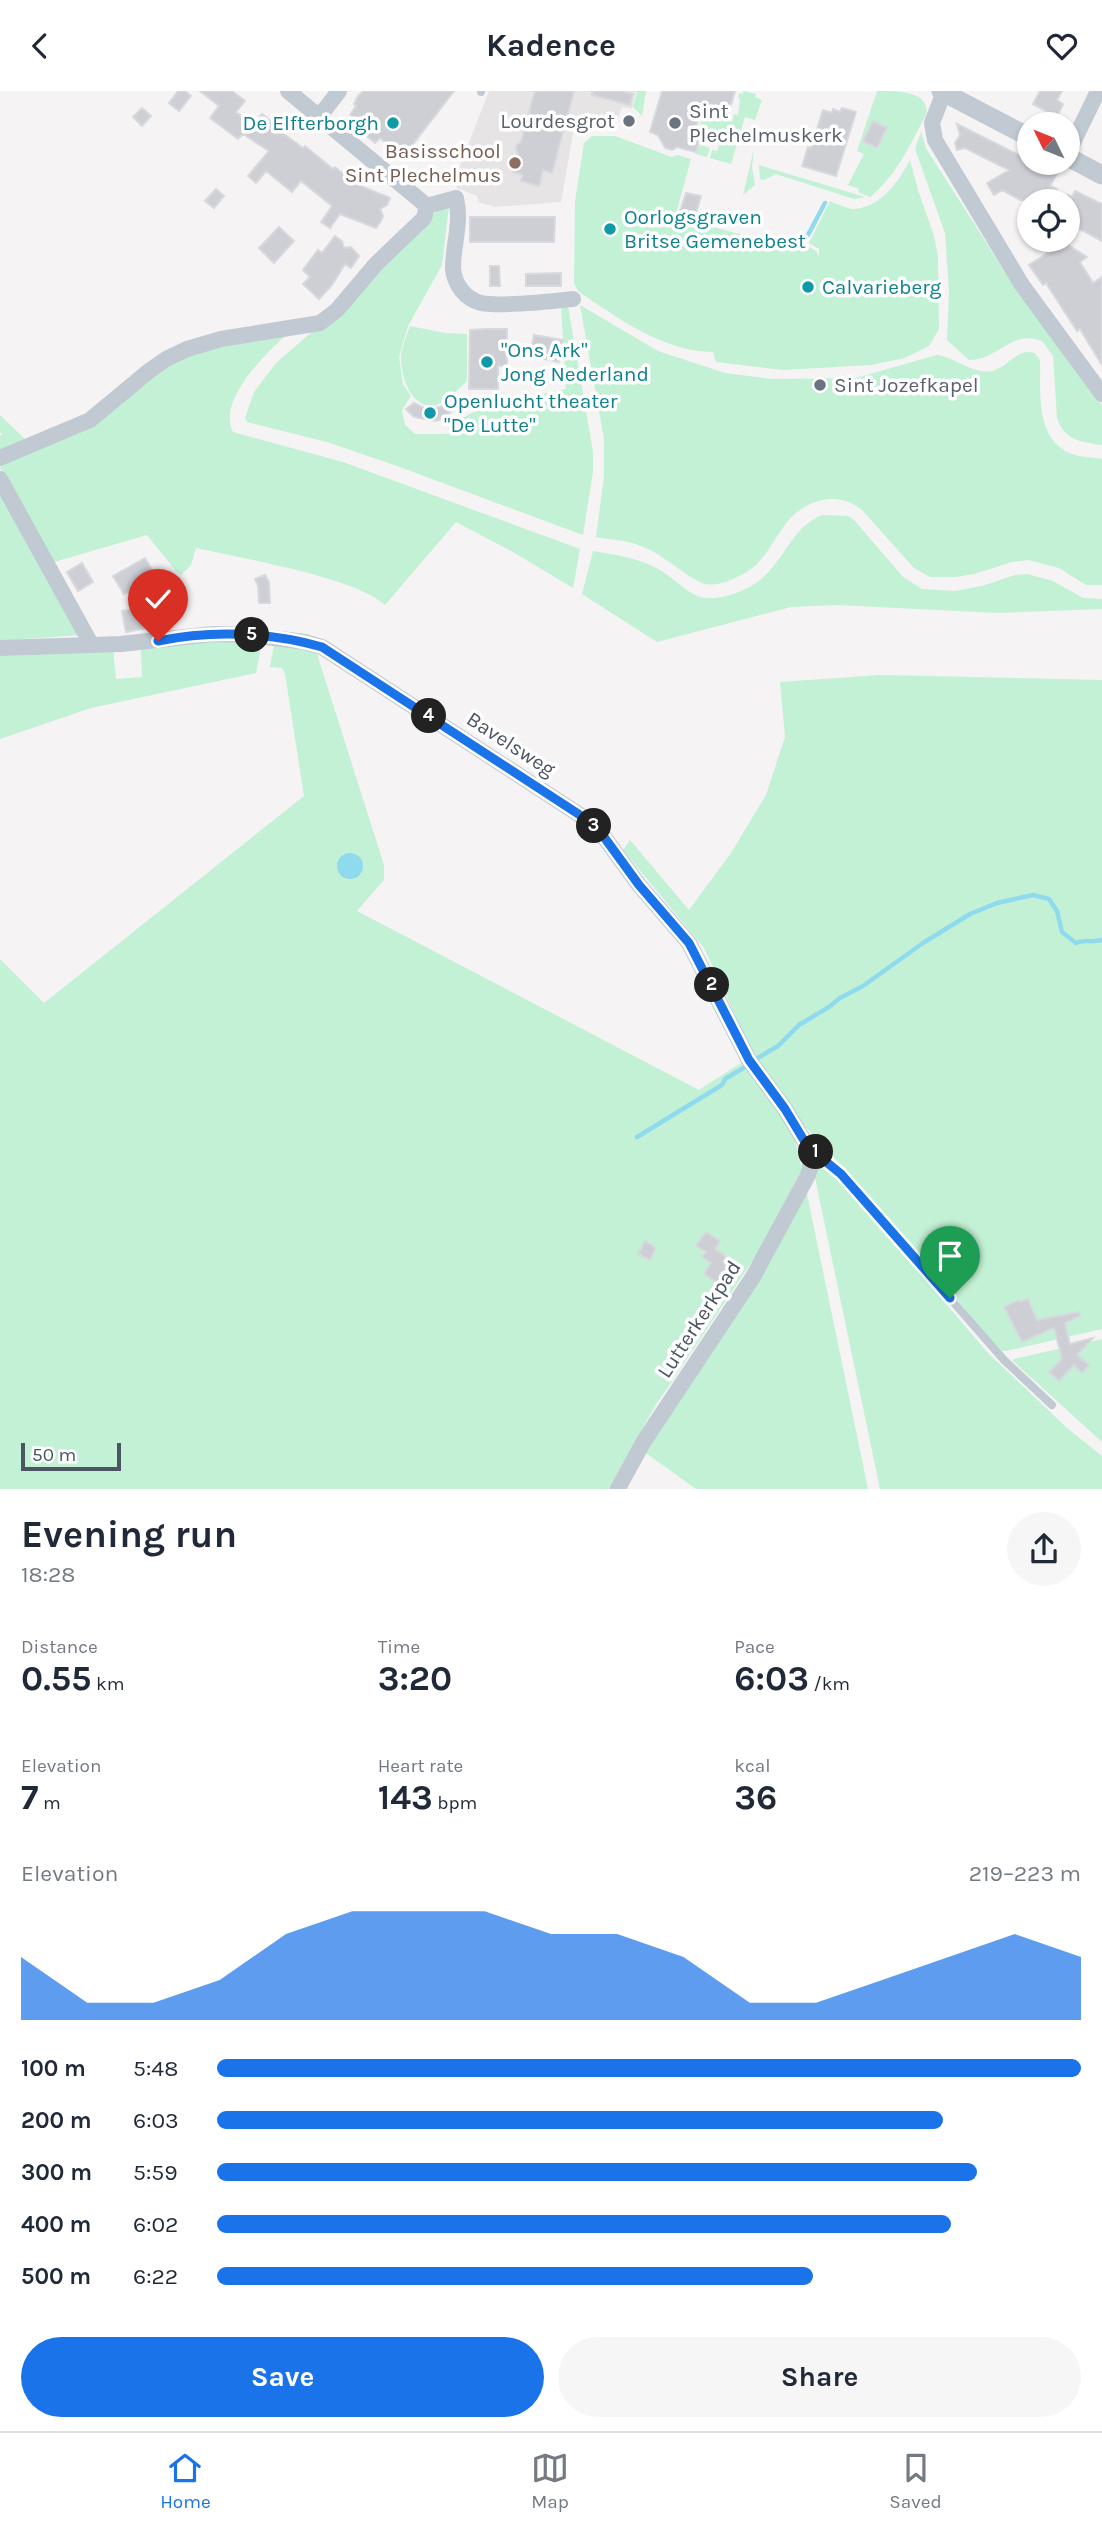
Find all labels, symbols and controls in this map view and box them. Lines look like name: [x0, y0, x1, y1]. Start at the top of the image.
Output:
icon: back: [21, 27, 59, 65]
text: Kadence: [486, 27, 616, 64]
icon: heart: [1043, 27, 1081, 65]
place label: Sint Plechelmuskerk: [689, 99, 843, 147]
place label: Lourdesgrot: [500, 109, 615, 133]
place label: De Elfterborgh: [243, 111, 379, 135]
north arrow: [1017, 112, 1080, 175]
map controls: [1017, 112, 1080, 252]
marker: Lourdesgrot: [621, 113, 637, 129]
marker: De Elfterborgh: [385, 115, 401, 131]
marker: Sint Plechelmuskerk: [667, 115, 683, 131]
place label: Basisschool Sint Plechelmus: [345, 139, 501, 187]
marker: Basisschool Sint Plechelmus: [507, 155, 523, 171]
button: locate: [1017, 189, 1080, 252]
place label: Oorlogsgraven Britse Gemenebest: [624, 205, 806, 253]
marker: Oorlogsgraven Britse Gemenebest: [602, 221, 618, 237]
place label: Calvarieberg: [822, 275, 942, 299]
marker: Calvarieberg: [800, 279, 816, 295]
place label: "Ons Ark" Jong Nederland: [501, 338, 649, 386]
marker: "Ons Ark" Jong Nederland: [479, 354, 495, 370]
place label: Sint Jozefkapel: [834, 373, 979, 397]
marker: Sint Jozefkapel: [812, 377, 828, 393]
place label: Openlucht theater "De Lutte": [444, 389, 618, 437]
marker: Openlucht theater "De Lutte": [422, 405, 438, 421]
pin: [128, 569, 188, 641]
icon: check: [139, 580, 177, 618]
pin: 5: [234, 617, 270, 653]
text: 5: [246, 623, 257, 645]
pin: 4: [412, 699, 446, 733]
text: 4: [423, 704, 434, 726]
street label: Bavelsweg: [462, 707, 560, 782]
pin: 3: [576, 809, 612, 843]
text: 3: [588, 814, 599, 836]
pin: 2: [694, 967, 730, 1003]
text: 2: [706, 973, 717, 995]
pin: 1: [798, 1135, 834, 1169]
text: 1: [812, 1140, 819, 1162]
pin: [920, 1226, 980, 1298]
icon: arrive: [931, 1237, 969, 1275]
street label: Lutterkerkpad: [652, 1256, 746, 1382]
scale bar: [21, 1441, 121, 1472]
text: 50 m: [32, 1444, 76, 1466]
text: Evening run: [21, 1512, 237, 1557]
button: share: [1007, 1512, 1081, 1586]
text: 18:28: [21, 1561, 76, 1588]
text: Distance: [21, 1636, 98, 1658]
text: Time: [378, 1636, 420, 1658]
text: Pace: [734, 1636, 775, 1658]
text: 0.55: [21, 1658, 91, 1699]
text: 3:20: [378, 1658, 452, 1699]
text: 6:03: [734, 1658, 809, 1699]
text: km: [91, 1673, 124, 1695]
text: /km: [809, 1673, 850, 1695]
text: Elevation: [21, 1755, 101, 1777]
text: Heart rate: [378, 1755, 463, 1777]
text: kcal: [734, 1755, 771, 1777]
text: 7: [21, 1777, 38, 1818]
text: 143: [378, 1777, 433, 1818]
text: 36: [734, 1777, 777, 1818]
text: m: [38, 1792, 61, 1814]
text: bpm: [433, 1792, 477, 1814]
text: Elevation: [21, 1860, 118, 1887]
text: 219–223 m: [969, 1860, 1081, 1887]
text: 100 m: [21, 2055, 86, 2082]
text: 5:48: [133, 2055, 178, 2082]
text: 200 m: [21, 2107, 92, 2134]
text: 6:03: [133, 2107, 179, 2134]
text: 300 m: [21, 2159, 92, 2186]
text: 5:59: [133, 2159, 178, 2186]
text: 400 m: [21, 2211, 91, 2238]
text: 6:02: [133, 2211, 178, 2238]
text: 500 m: [21, 2263, 91, 2290]
text: 6:22: [133, 2263, 178, 2290]
button: Save: [21, 2337, 544, 2417]
button: Share: [558, 2337, 1081, 2417]
tab: Home: [160, 2449, 211, 2513]
tab: Map: [531, 2449, 569, 2513]
tab: Saved: [889, 2449, 942, 2513]

